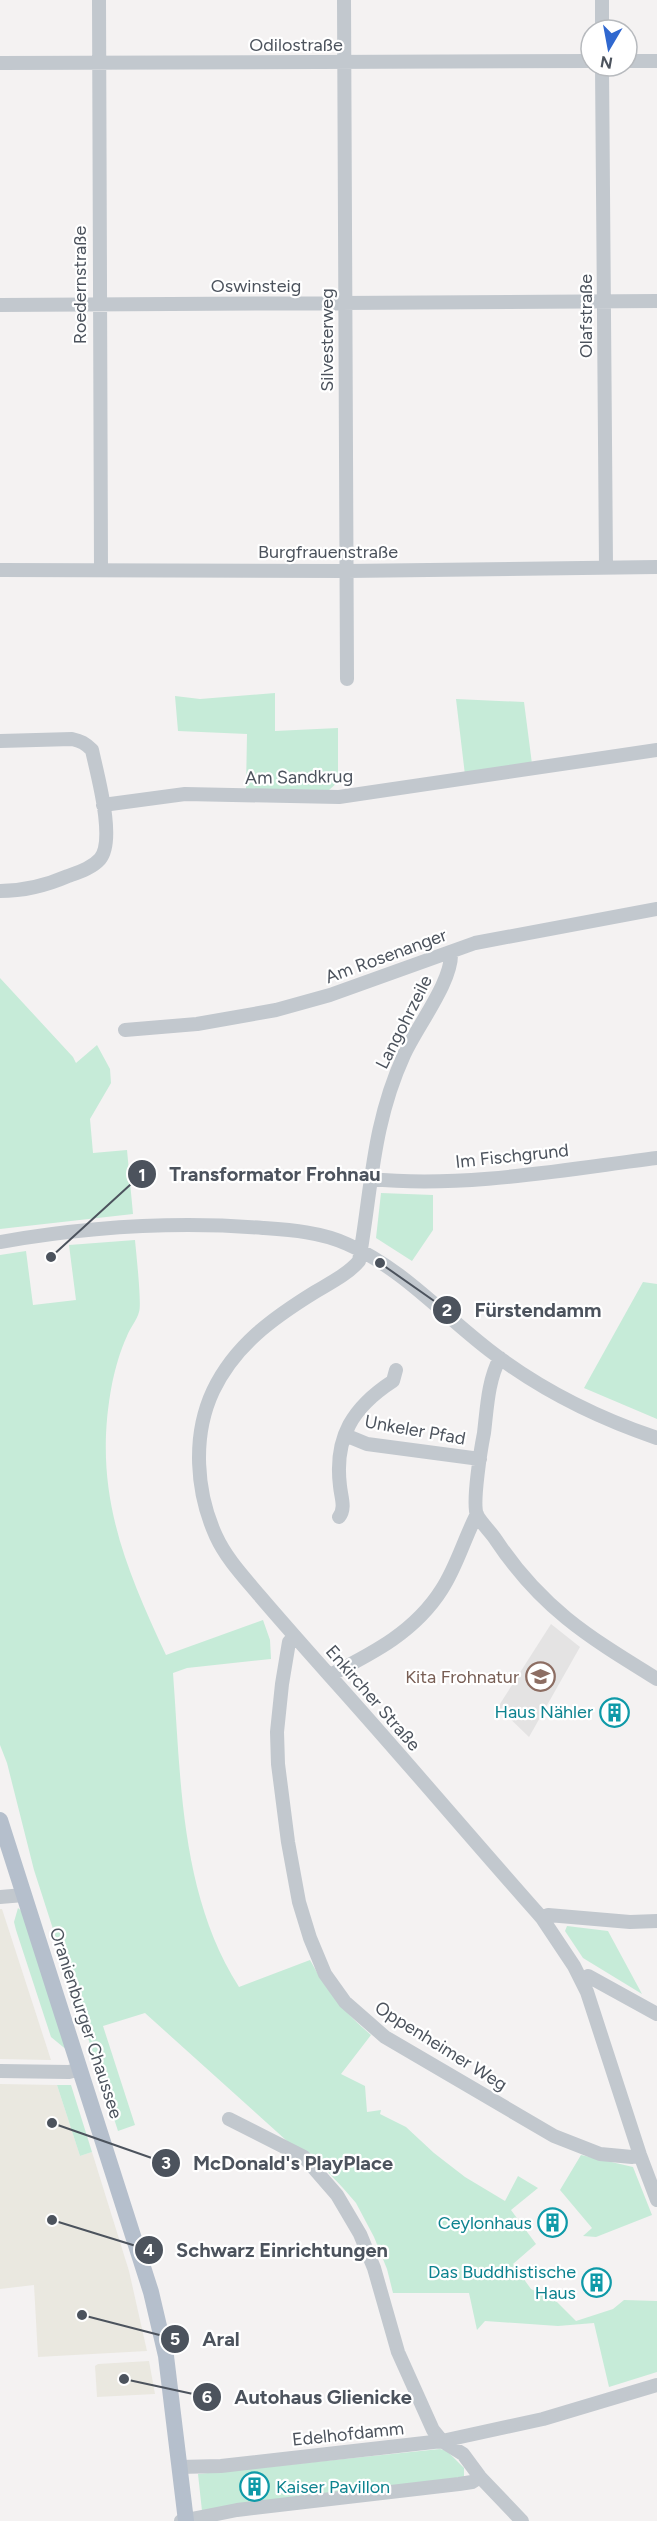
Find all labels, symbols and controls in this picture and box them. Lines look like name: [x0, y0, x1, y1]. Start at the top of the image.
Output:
north arrow: [579, 18, 639, 78]
street label: Odilostraße: [249, 34, 343, 56]
text: N: [599, 52, 614, 73]
street label: Roedernstraße: [69, 226, 91, 344]
street label: Olafstraße: [575, 274, 597, 358]
street label: Oswinsteig: [211, 275, 301, 297]
street label: Silvesterweg: [316, 288, 338, 392]
street label: Burgfrauenstraße: [258, 541, 398, 563]
street label: Am Sandkrug: [245, 765, 353, 789]
street label: Am Rosenanger: [322, 924, 450, 988]
street label: Langohrzeile: [371, 971, 437, 1073]
street label: Im Fischgrund: [454, 1139, 570, 1173]
callout: Transformator Frohnau: [127, 1155, 393, 1193]
text: Transformator Frohnau: [169, 1162, 381, 1186]
text: 1: [138, 1164, 146, 1186]
callout: Fürstendamm: [432, 1291, 613, 1329]
text: Fürstendamm: [475, 1298, 601, 1322]
text: 2: [442, 1299, 452, 1321]
street label: Unkeler Pfad: [363, 1410, 467, 1450]
street label: Enkircher Straße: [321, 1641, 425, 1756]
school or university icon: Kita Frohnatur: [524, 1661, 556, 1693]
place label: Kita Frohnatur: [405, 1666, 519, 1688]
building icon: Haus Nähler: [598, 1696, 630, 1728]
place label: Haus Nähler: [494, 1701, 593, 1723]
street label: Oranienburger Chaussee: [45, 1925, 127, 2121]
street label: Oppenheimer Weg: [371, 1996, 511, 2096]
callout: McDonald's PlayPlace: [151, 2144, 405, 2182]
text: McDonald's PlayPlace: [193, 2151, 393, 2175]
text: 3: [161, 2152, 171, 2174]
building icon: Ceylonhaus: [537, 2207, 569, 2239]
place label: Ceylonhaus: [438, 2212, 532, 2234]
callout: Schwarz Einrichtungen: [134, 2231, 400, 2269]
text: Schwarz Einrichtungen: [176, 2238, 388, 2262]
text: 4: [143, 2239, 155, 2261]
place label: Das Buddhistische Haus: [428, 2261, 576, 2304]
building icon: Das Buddhistische Haus: [581, 2266, 613, 2298]
callout: Aral: [160, 2320, 251, 2358]
text: Aral: [202, 2327, 240, 2351]
text: 5: [170, 2328, 180, 2350]
callout: Autohaus Glienicke: [192, 2378, 424, 2416]
text: Autohaus Glienicke: [234, 2385, 412, 2409]
text: 6: [202, 2386, 212, 2408]
street label: Edelhofdamm: [291, 2417, 405, 2451]
building icon: Kaiser Pavillon: [239, 2471, 271, 2503]
place label: Kaiser Pavillon: [276, 2476, 390, 2498]

